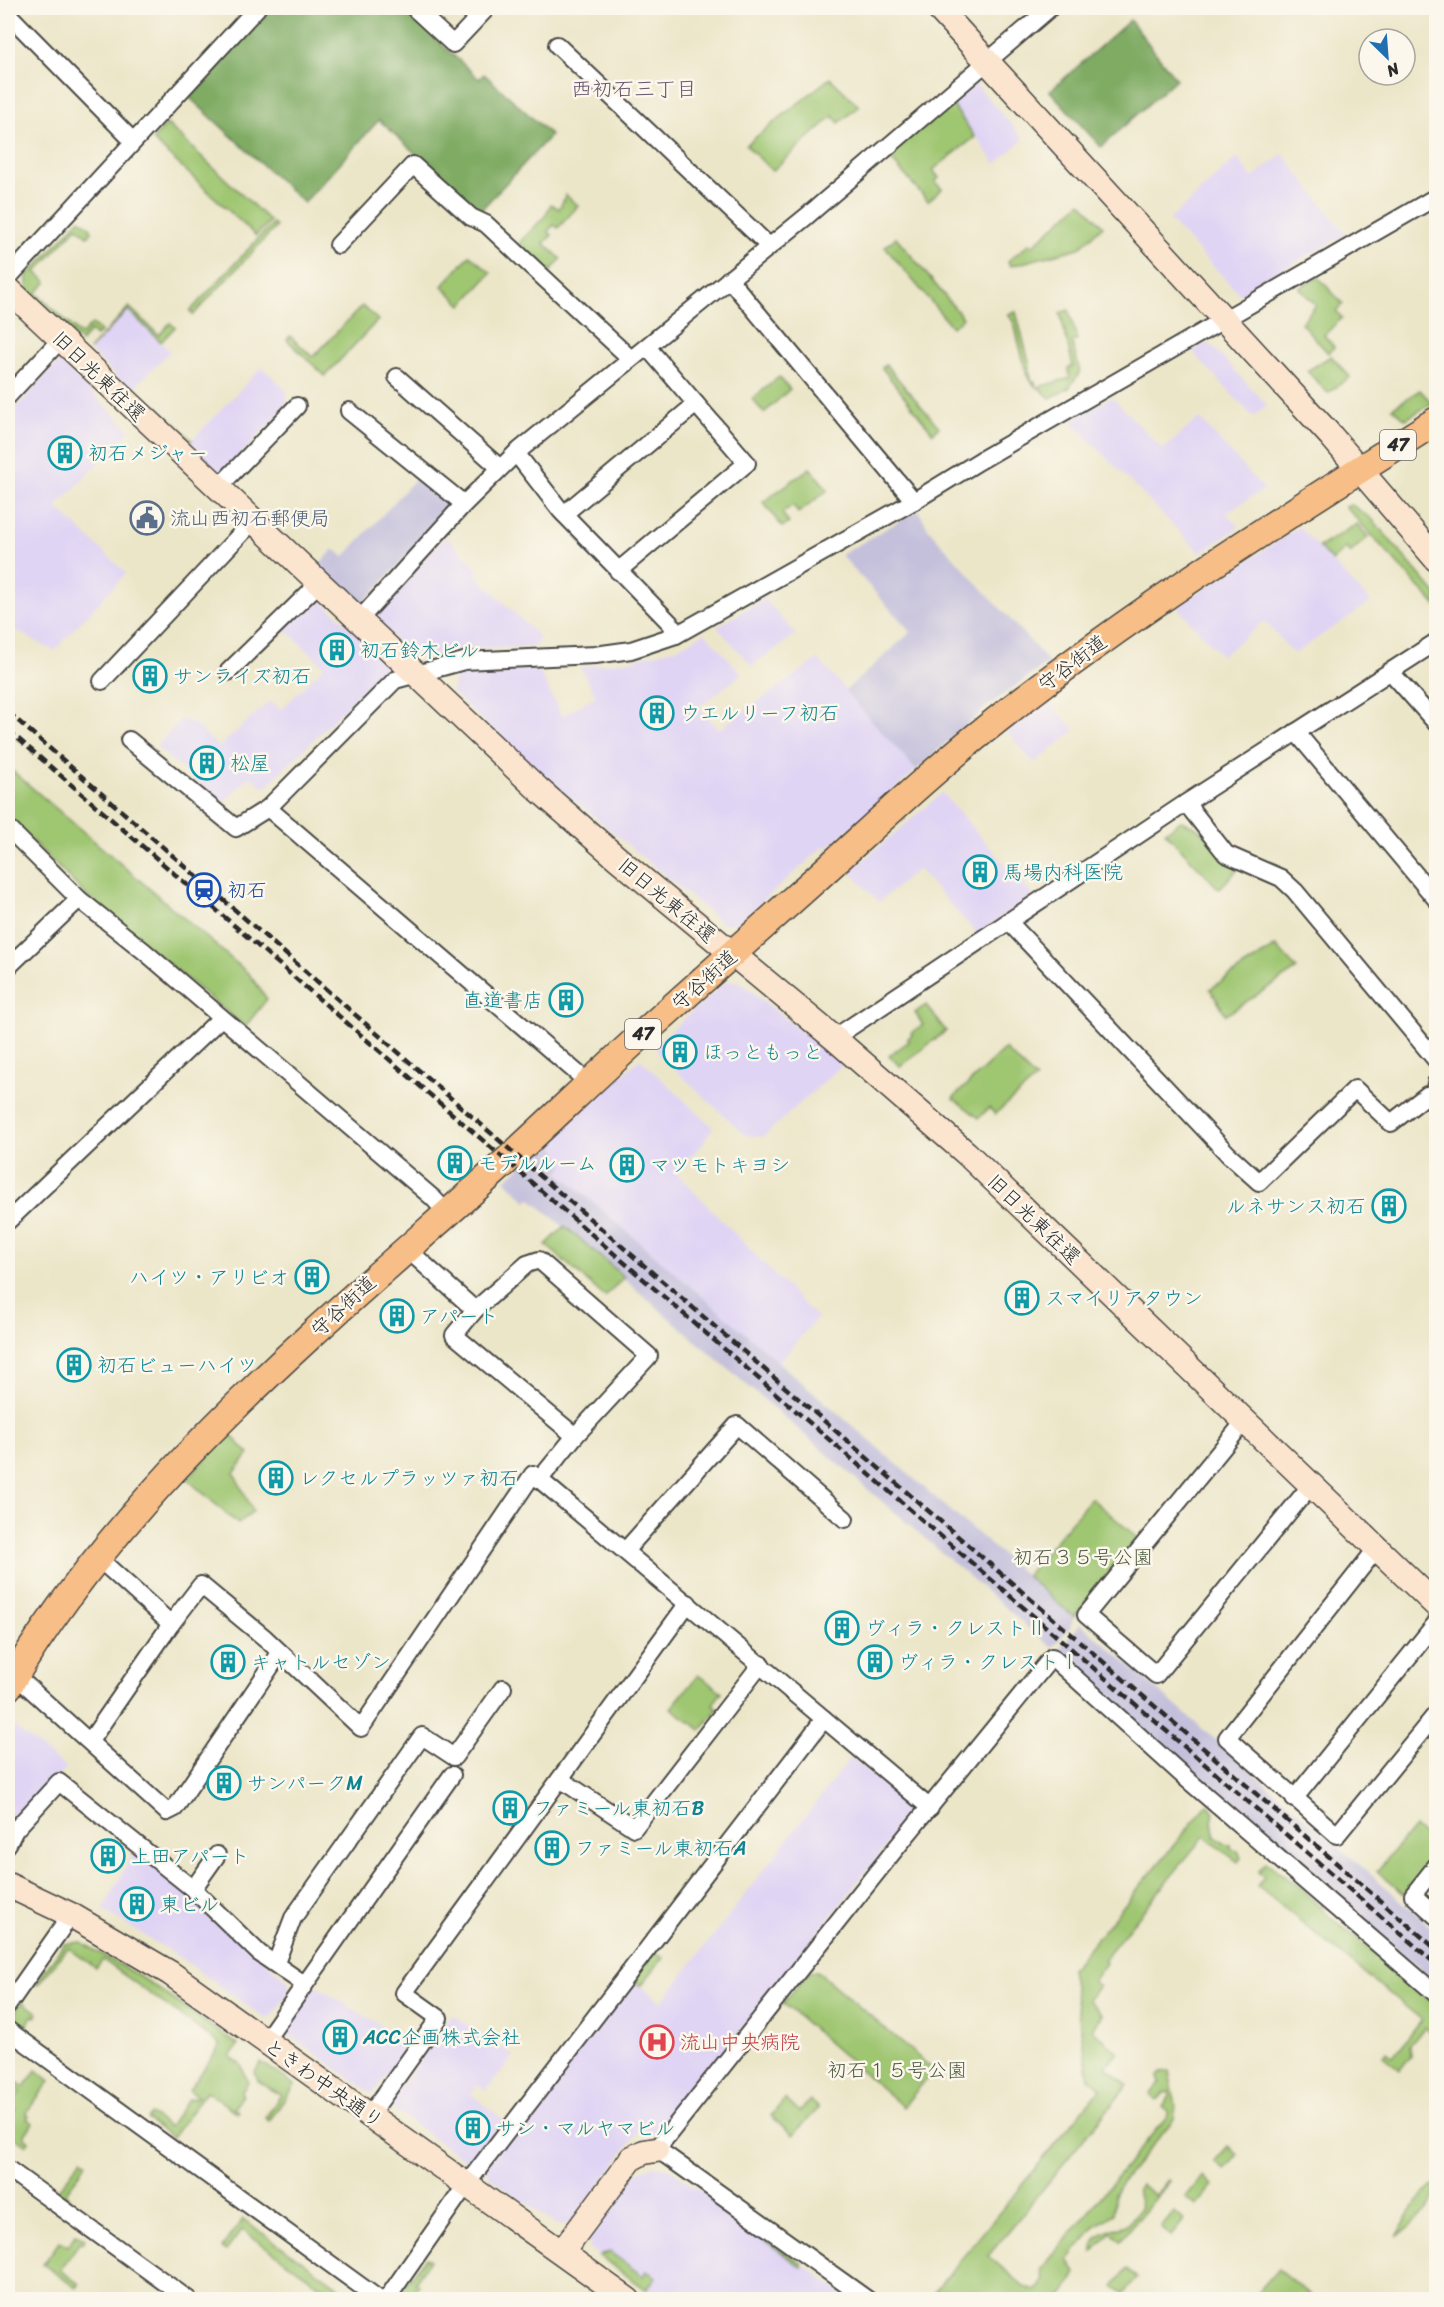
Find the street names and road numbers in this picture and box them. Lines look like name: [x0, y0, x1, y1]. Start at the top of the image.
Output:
street label: 旧日光東往還: [43, 322, 154, 431]
road number: 47: [1380, 430, 1416, 460]
street label: 守谷街道: [1030, 625, 1115, 701]
street label: 旧日光東往還: [609, 848, 724, 952]
street label: 守谷街道: [663, 941, 746, 1020]
road number: 47: [625, 1019, 661, 1049]
street label: 旧日光東往還: [978, 1165, 1089, 1274]
street label: 守谷街道: [302, 1266, 385, 1346]
street label: ときわ中央通り: [256, 2029, 391, 2138]

